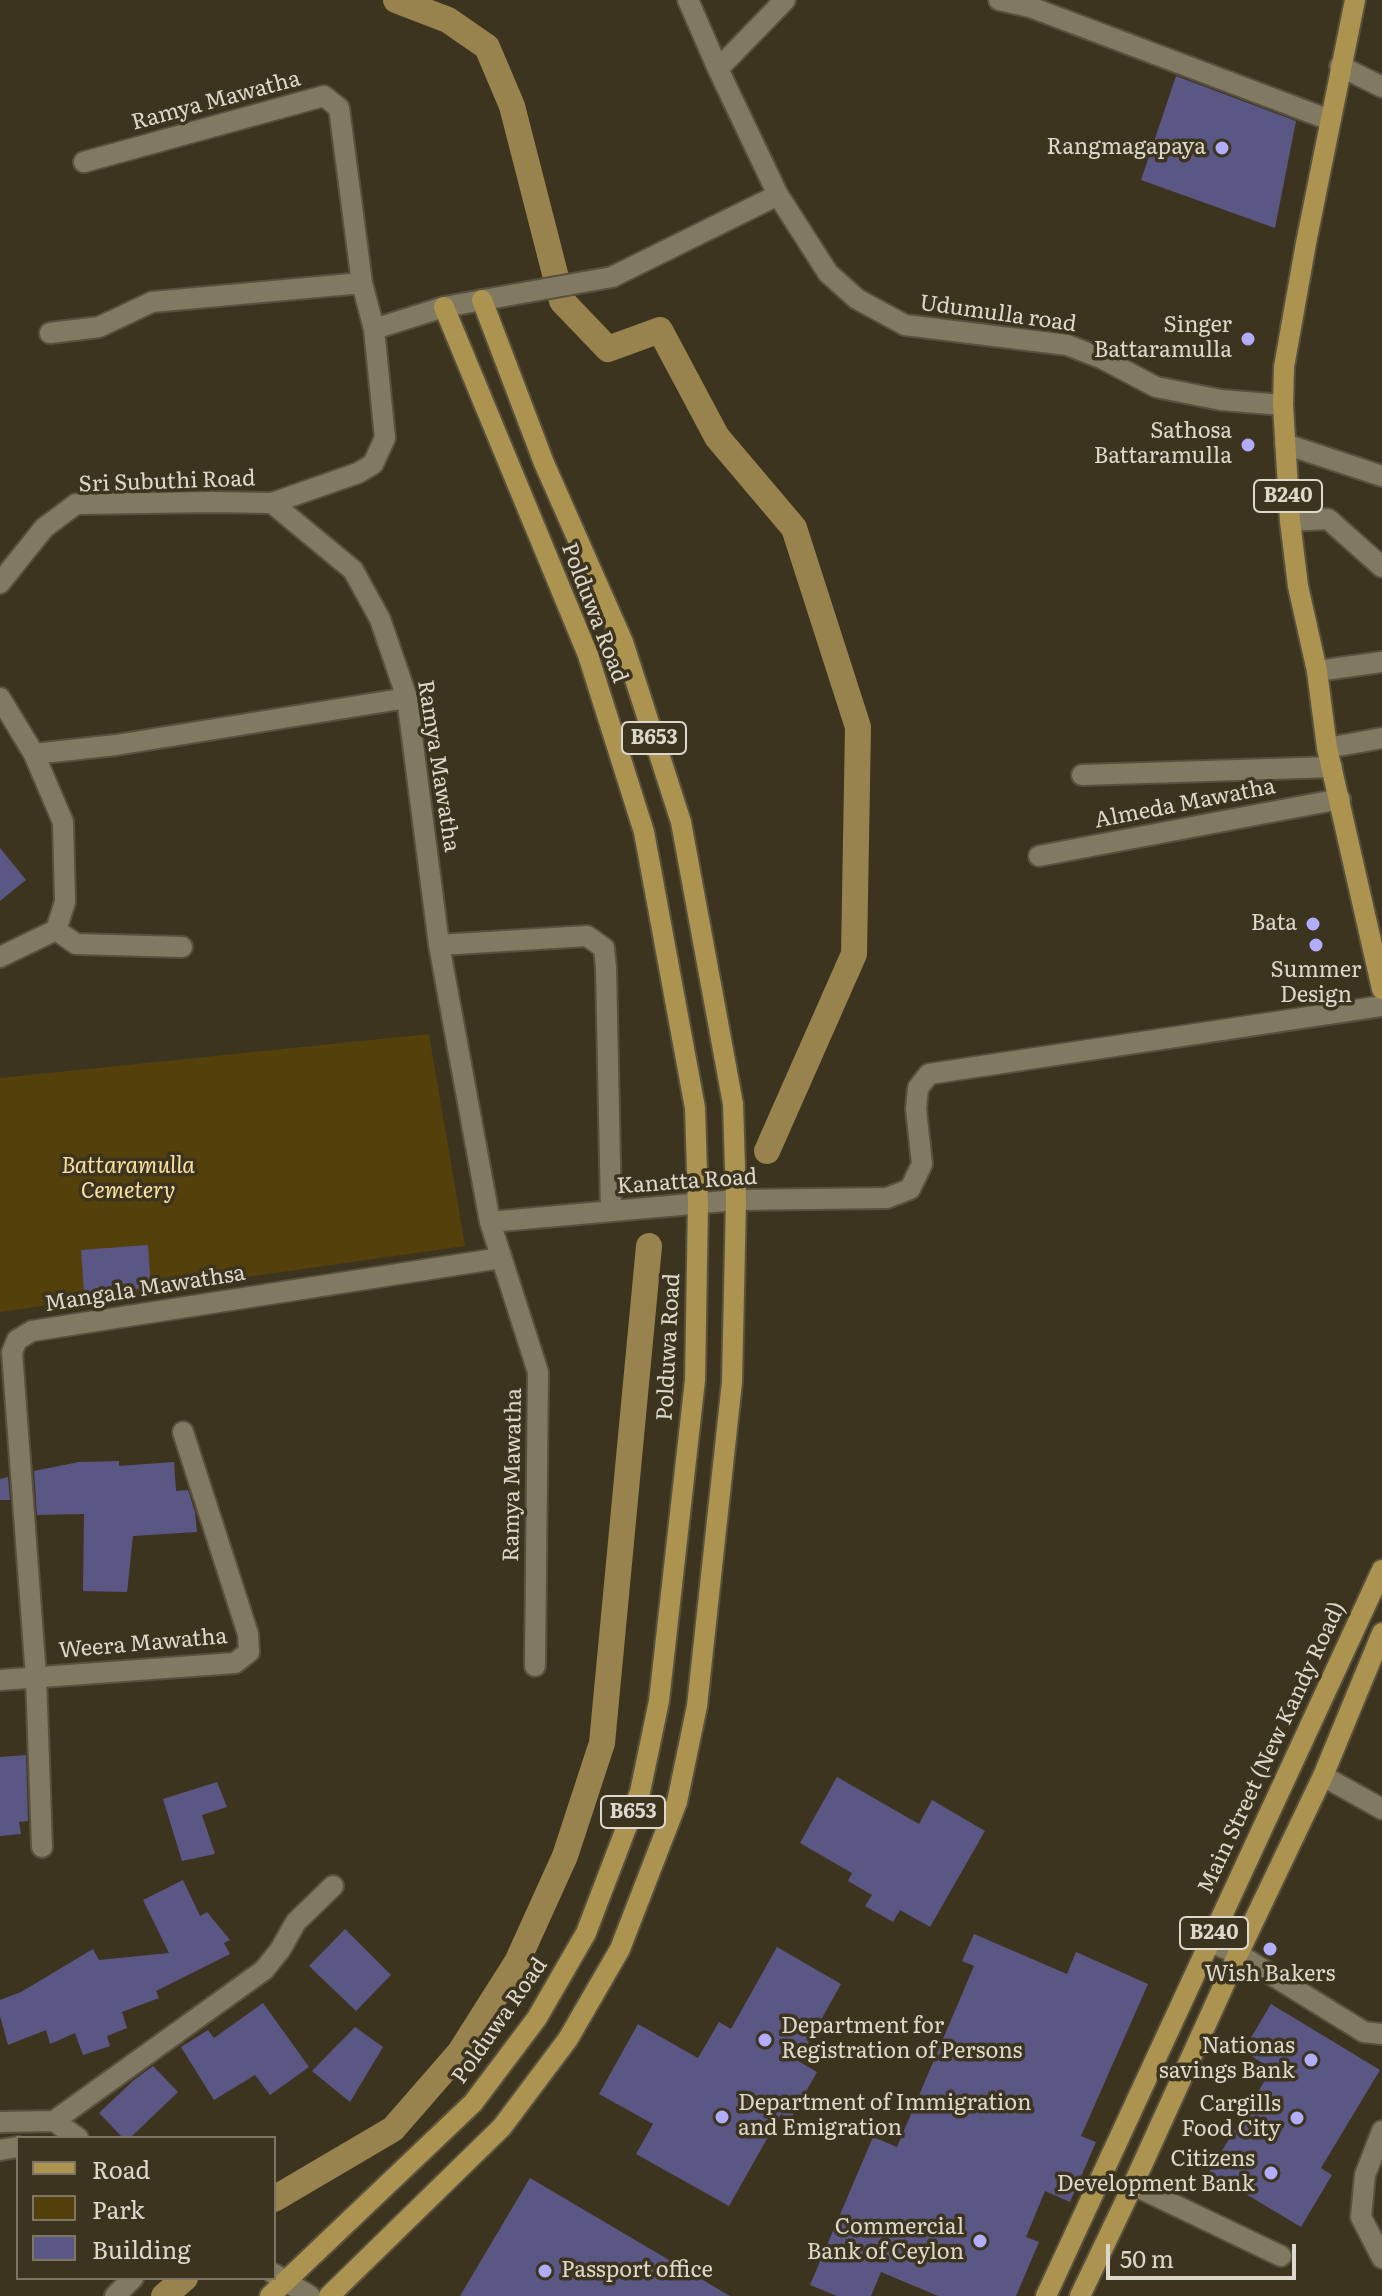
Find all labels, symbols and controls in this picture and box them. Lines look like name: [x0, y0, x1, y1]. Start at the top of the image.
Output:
street label: Ramya Mawatha: [129, 66, 303, 136]
place label: Rangmagapaya: [1047, 135, 1206, 161]
marker: Rangmagapaya: [1213, 139, 1231, 157]
street label: Udumulla road: [918, 290, 1078, 338]
place label: Singer Battaramulla: [1094, 313, 1232, 364]
marker: Singer Battaramulla: [1239, 330, 1257, 348]
place label: Sathosa Battaramulla: [1094, 419, 1232, 470]
marker: Sathosa Battaramulla: [1239, 436, 1257, 454]
street label: Sri Subuthi Road: [78, 466, 256, 498]
road number: B240: [1254, 480, 1322, 512]
street label: Polduwa Road: [555, 539, 633, 687]
street label: Ramya Mawatha: [411, 678, 465, 854]
road number: B653: [622, 722, 686, 754]
street label: Almeda Mawatha: [1092, 774, 1278, 834]
place label: Bata: [1251, 911, 1297, 937]
marker: Bata: [1304, 915, 1322, 933]
marker: Summer Design: [1307, 936, 1325, 954]
place label: Summer Design: [1271, 958, 1361, 1010]
park label: Battaramulla Cemetery: [61, 1154, 195, 1206]
street label: Kanatta Road: [616, 1164, 758, 1200]
street label: Mangala Mawathsa: [43, 1260, 247, 1318]
street label: Polduwa Road: [652, 1272, 686, 1422]
street label: Ramya Mawatha: [498, 1388, 528, 1562]
street label: Main Street (New Kandy Road): [1193, 1598, 1351, 1898]
street label: Weera Mawatha: [58, 1623, 228, 1665]
road number: B653: [601, 1796, 665, 1828]
road number: B240: [1180, 1917, 1248, 1949]
marker: Wish Bakers: [1261, 1940, 1279, 1958]
street label: Polduwa Road: [447, 1953, 553, 2089]
place label: Wish Bakers: [1205, 1962, 1335, 1988]
place label: Department for Registration of Persons: [781, 2014, 1022, 2066]
marker: Department for Registration of Persons: [756, 2031, 774, 2049]
place label: Nationas savings Bank: [1159, 2034, 1295, 2086]
marker: Nationas savings Bank: [1302, 2051, 1320, 2069]
place label: Department of Immigration and Emigration: [738, 2091, 1032, 2142]
place label: Cargills Food City: [1181, 2092, 1281, 2144]
marker: Department of Immigration and Emigration: [713, 2108, 731, 2126]
marker: Cargills Food City: [1288, 2109, 1306, 2127]
legend: [16, 2136, 276, 2280]
place label: Citizens Development Bank: [1057, 2147, 1255, 2198]
text: Road: [92, 2151, 150, 2186]
marker: Citizens Development Bank: [1262, 2164, 1280, 2182]
text: Park: [92, 2191, 145, 2226]
place label: Commercial Bank of Ceylon: [807, 2215, 964, 2266]
scale bar: [1110, 2228, 1300, 2278]
text: Building: [92, 2231, 191, 2266]
marker: Commercial Bank of Ceylon: [971, 2232, 989, 2250]
text: 50 m: [1120, 2240, 1174, 2275]
place label: Passport office: [561, 2258, 713, 2284]
marker: Passport office: [536, 2262, 554, 2280]

